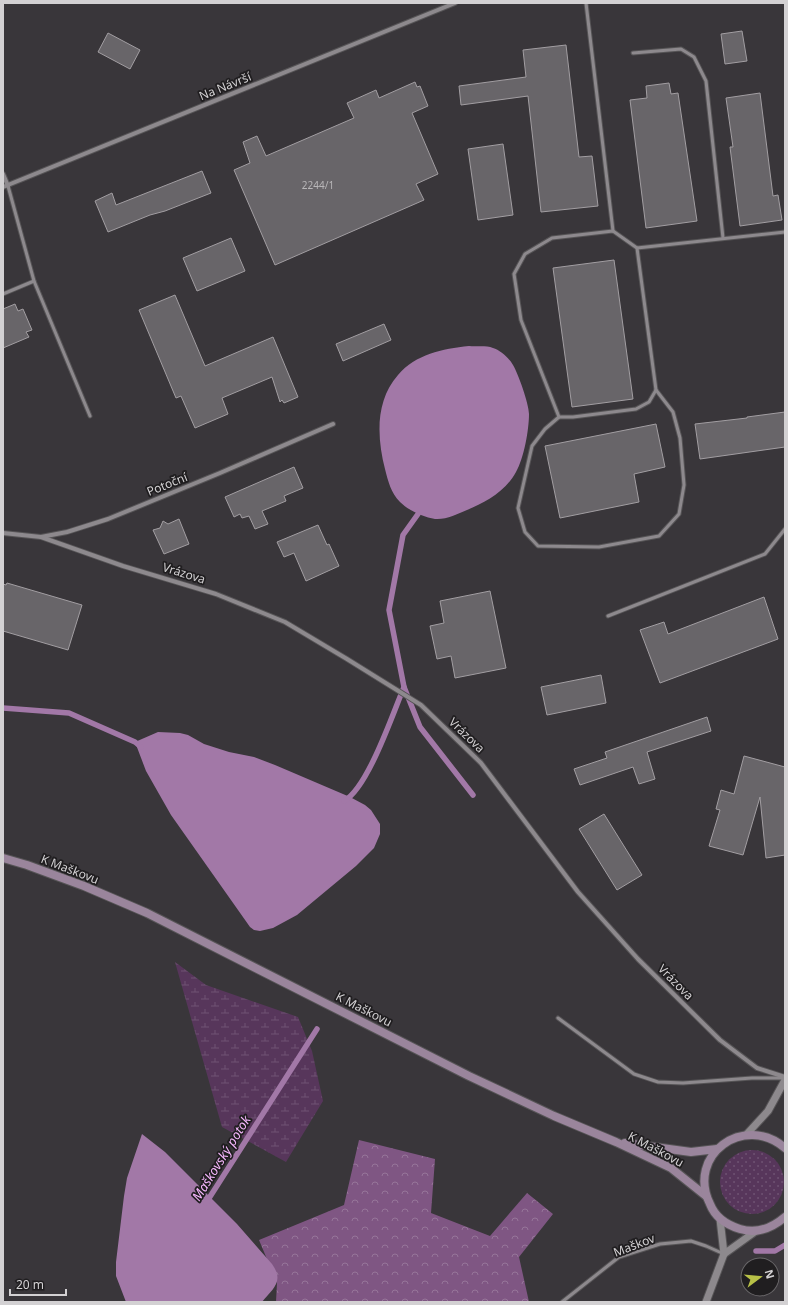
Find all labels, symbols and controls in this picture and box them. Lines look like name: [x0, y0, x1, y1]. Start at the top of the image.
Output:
street label: Na Návrší: [196, 68, 254, 104]
house number: 2244/1: [302, 178, 334, 192]
street label: Potoční: [144, 468, 191, 500]
street label: Vrázova: [160, 558, 208, 588]
street label: Vrázova: [445, 714, 489, 756]
street label: K Maškovu: [39, 850, 101, 888]
street label: Vrázova: [654, 960, 698, 1004]
street label: K Maškovu: [333, 988, 395, 1030]
water label: Maškovský potok: [187, 1111, 255, 1204]
street label: K Maškovu: [625, 1127, 687, 1171]
street label: Maškov: [611, 1229, 658, 1261]
north arrow: [740, 1257, 780, 1297]
text: N: [762, 1268, 779, 1280]
scale bar: [10, 1271, 66, 1297]
text: 20 m: [16, 1276, 44, 1293]

